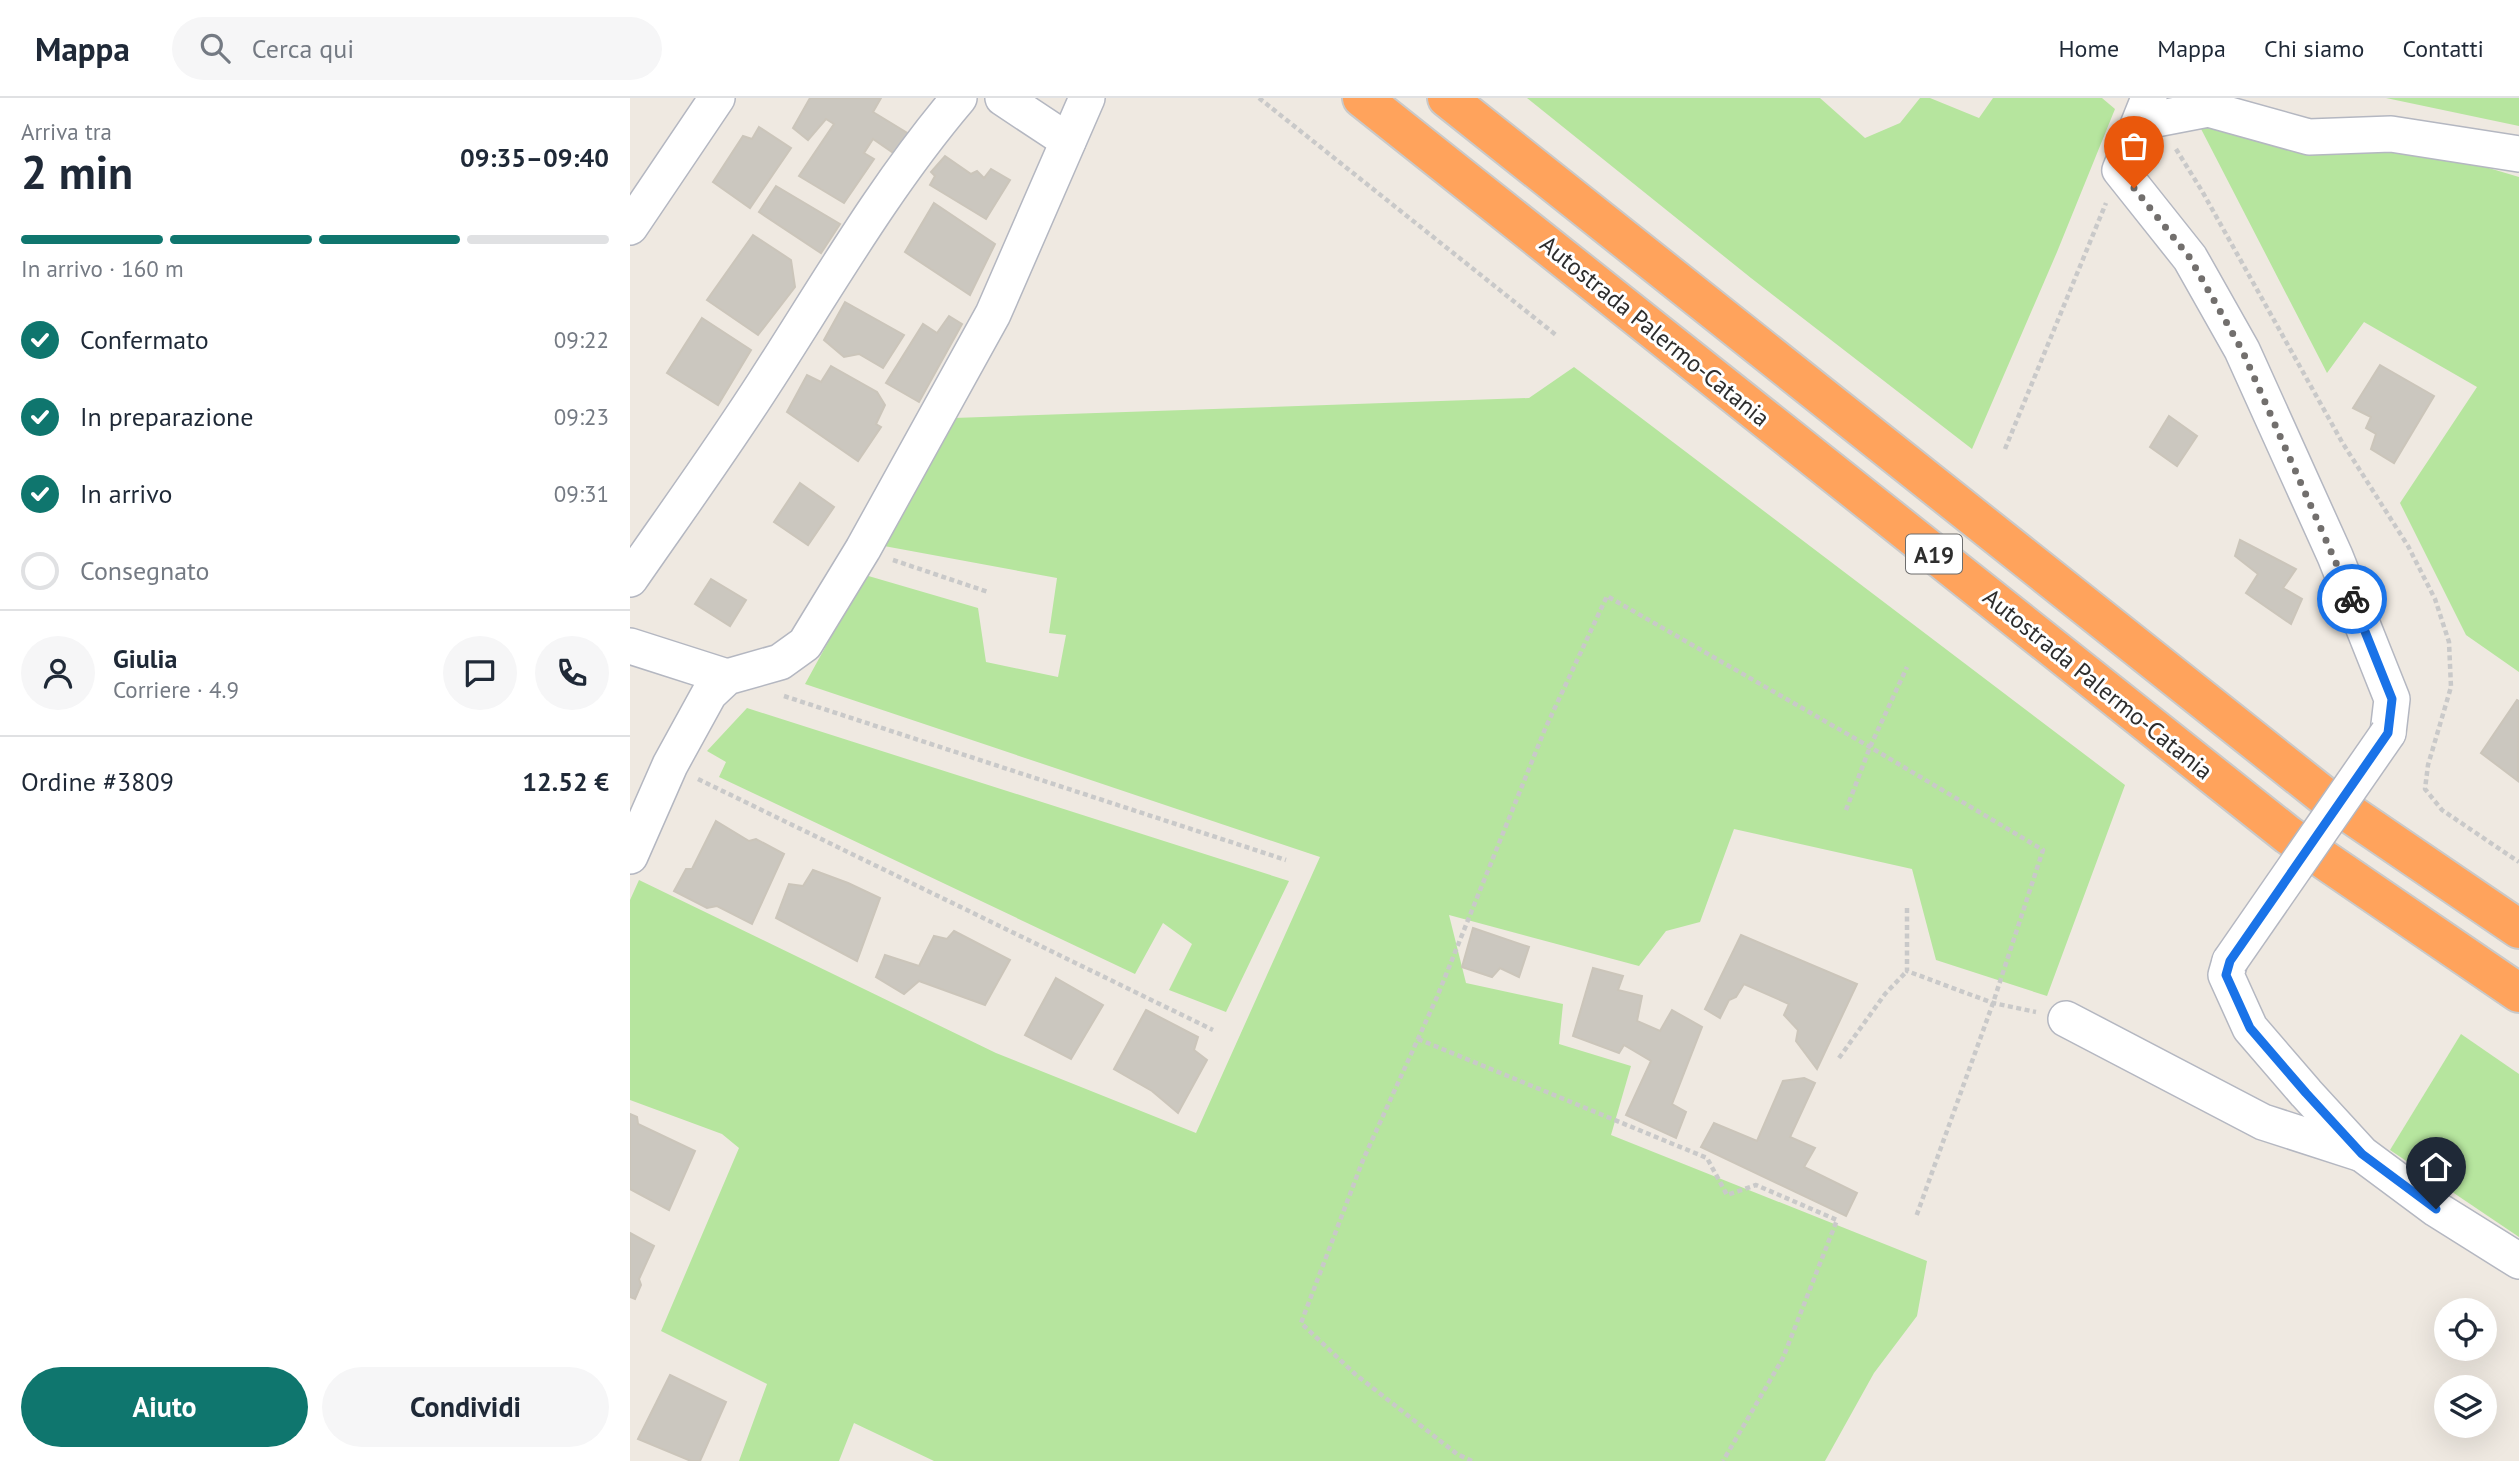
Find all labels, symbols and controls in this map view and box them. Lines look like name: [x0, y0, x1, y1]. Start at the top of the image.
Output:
search box: [172, 17, 662, 80]
text: Mappa: [35, 27, 130, 70]
icon: search: [196, 29, 234, 67]
text: Cerca qui: [252, 32, 354, 65]
text: Home: [2058, 33, 2119, 64]
text: Mappa: [2157, 33, 2226, 64]
text: Chi siamo: [2264, 33, 2364, 64]
text: Contatti: [2402, 33, 2484, 64]
pin: [2104, 116, 2164, 188]
text: Arriva tra: [21, 117, 112, 146]
icon: bag: [2115, 127, 2153, 165]
text: 09:35–09:40: [460, 141, 609, 174]
text: 2 min: [21, 142, 133, 202]
street label: Autostrada Palermo-Catania: [1534, 229, 1776, 433]
text: In arrivo · 160 m: [21, 254, 184, 283]
icon: check: [21, 321, 59, 359]
text: Confermato: [80, 323, 209, 356]
text: 09:22: [554, 325, 609, 354]
icon: check: [21, 398, 59, 436]
text: In preparazione: [80, 400, 254, 433]
text: 09:23: [554, 402, 609, 431]
icon: check: [21, 475, 59, 513]
text: In arrivo: [80, 477, 172, 510]
text: 09:31: [554, 479, 609, 508]
road number: A19: [1906, 534, 1962, 574]
text: Consegnato: [80, 554, 210, 587]
courier: [2317, 564, 2387, 634]
icon: bike: [2333, 580, 2371, 618]
street label: Autostrada Palermo-Catania: [1977, 582, 2219, 786]
button: person: [21, 636, 95, 710]
button: chat: [443, 636, 517, 710]
button: phone: [535, 636, 609, 710]
text: Giulia: [113, 642, 177, 675]
text: Corriere · 4.9: [113, 675, 239, 704]
text: Ordine #3809: [21, 765, 174, 798]
text: 12.52 €: [522, 765, 609, 798]
pin: [2406, 1137, 2466, 1209]
icon: home: [2417, 1148, 2455, 1186]
map controls: [2434, 1298, 2497, 1438]
button: locate: [2434, 1298, 2497, 1361]
button: Aiuto: [21, 1367, 308, 1447]
button: Condividi: [322, 1367, 609, 1447]
button: layers: [2434, 1375, 2497, 1438]

